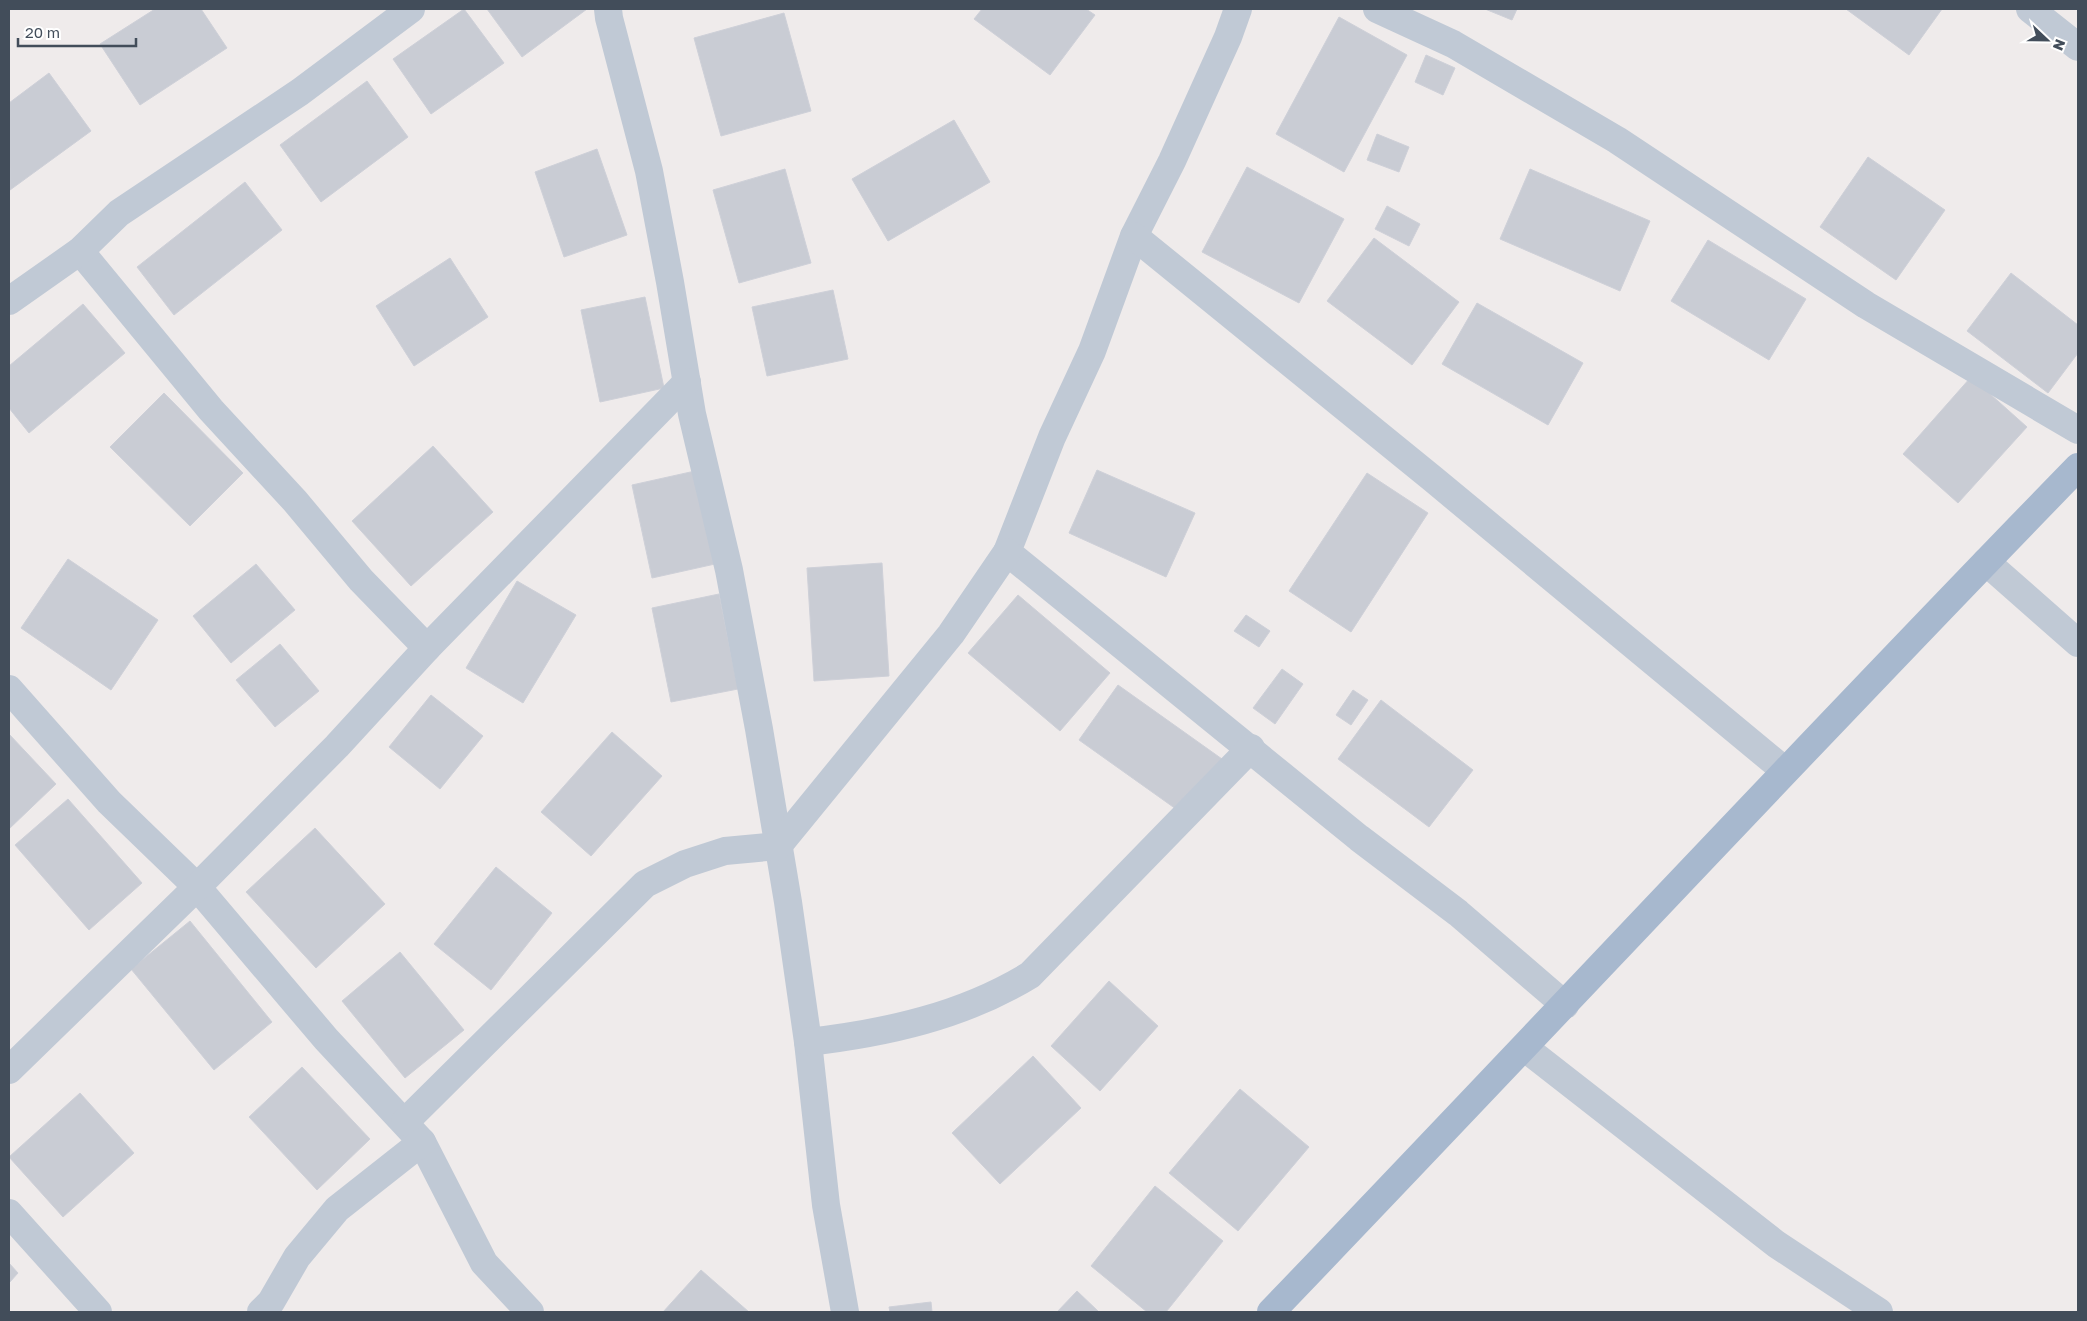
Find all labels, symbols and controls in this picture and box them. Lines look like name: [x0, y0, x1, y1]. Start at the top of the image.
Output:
scale bar: [18, 15, 135, 47]
north arrow: [2022, 15, 2072, 65]
text: 20 m: [25, 23, 60, 41]
text: N: [2050, 37, 2069, 53]

